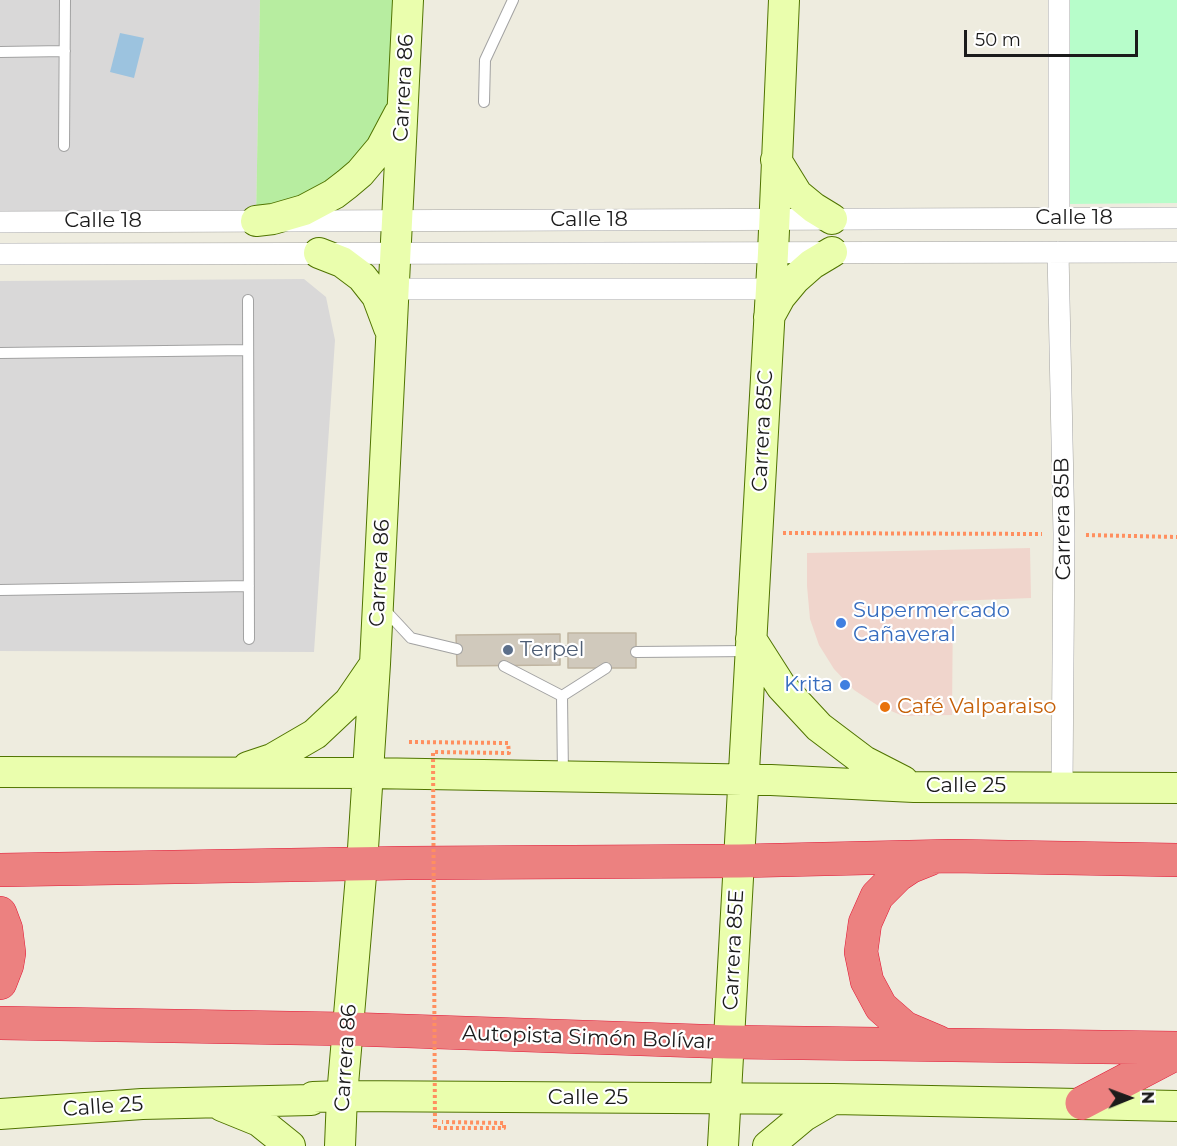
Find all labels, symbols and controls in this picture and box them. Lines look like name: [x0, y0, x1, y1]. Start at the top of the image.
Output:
scale bar: [967, 18, 1141, 56]
text: 50 m: [975, 29, 1021, 51]
street label: Carrera 86: [389, 33, 419, 143]
street label: Calle 18: [1035, 205, 1113, 231]
street label: Calle 18: [550, 207, 628, 233]
street label: Calle 18: [64, 208, 142, 234]
street label: Carrera 85C: [747, 370, 779, 492]
street label: Carrera 85B: [1049, 457, 1077, 581]
street label: Carrera 86: [365, 518, 395, 628]
place label: Supermercado Cañaveral: [853, 598, 1010, 648]
marker: Supermercado Cañaveral: [834, 616, 848, 630]
place label: Terpel: [520, 637, 584, 663]
marker: Terpel: [501, 643, 515, 657]
place label: Krita: [784, 672, 833, 698]
marker: Krita: [838, 678, 852, 692]
place label: Café Valparaiso: [897, 694, 1056, 720]
marker: Café Valparaiso: [878, 700, 892, 714]
street label: Calle 25: [926, 773, 1006, 799]
street label: Carrera 85E: [718, 889, 750, 1011]
street label: Carrera 86: [330, 1003, 362, 1113]
street label: Autopista Simón Bolívar: [462, 1021, 714, 1055]
north arrow: [1099, 1068, 1159, 1128]
street label: Calle 25: [548, 1085, 628, 1111]
text: N: [1138, 1091, 1157, 1104]
street label: Calle 25: [62, 1092, 144, 1122]

